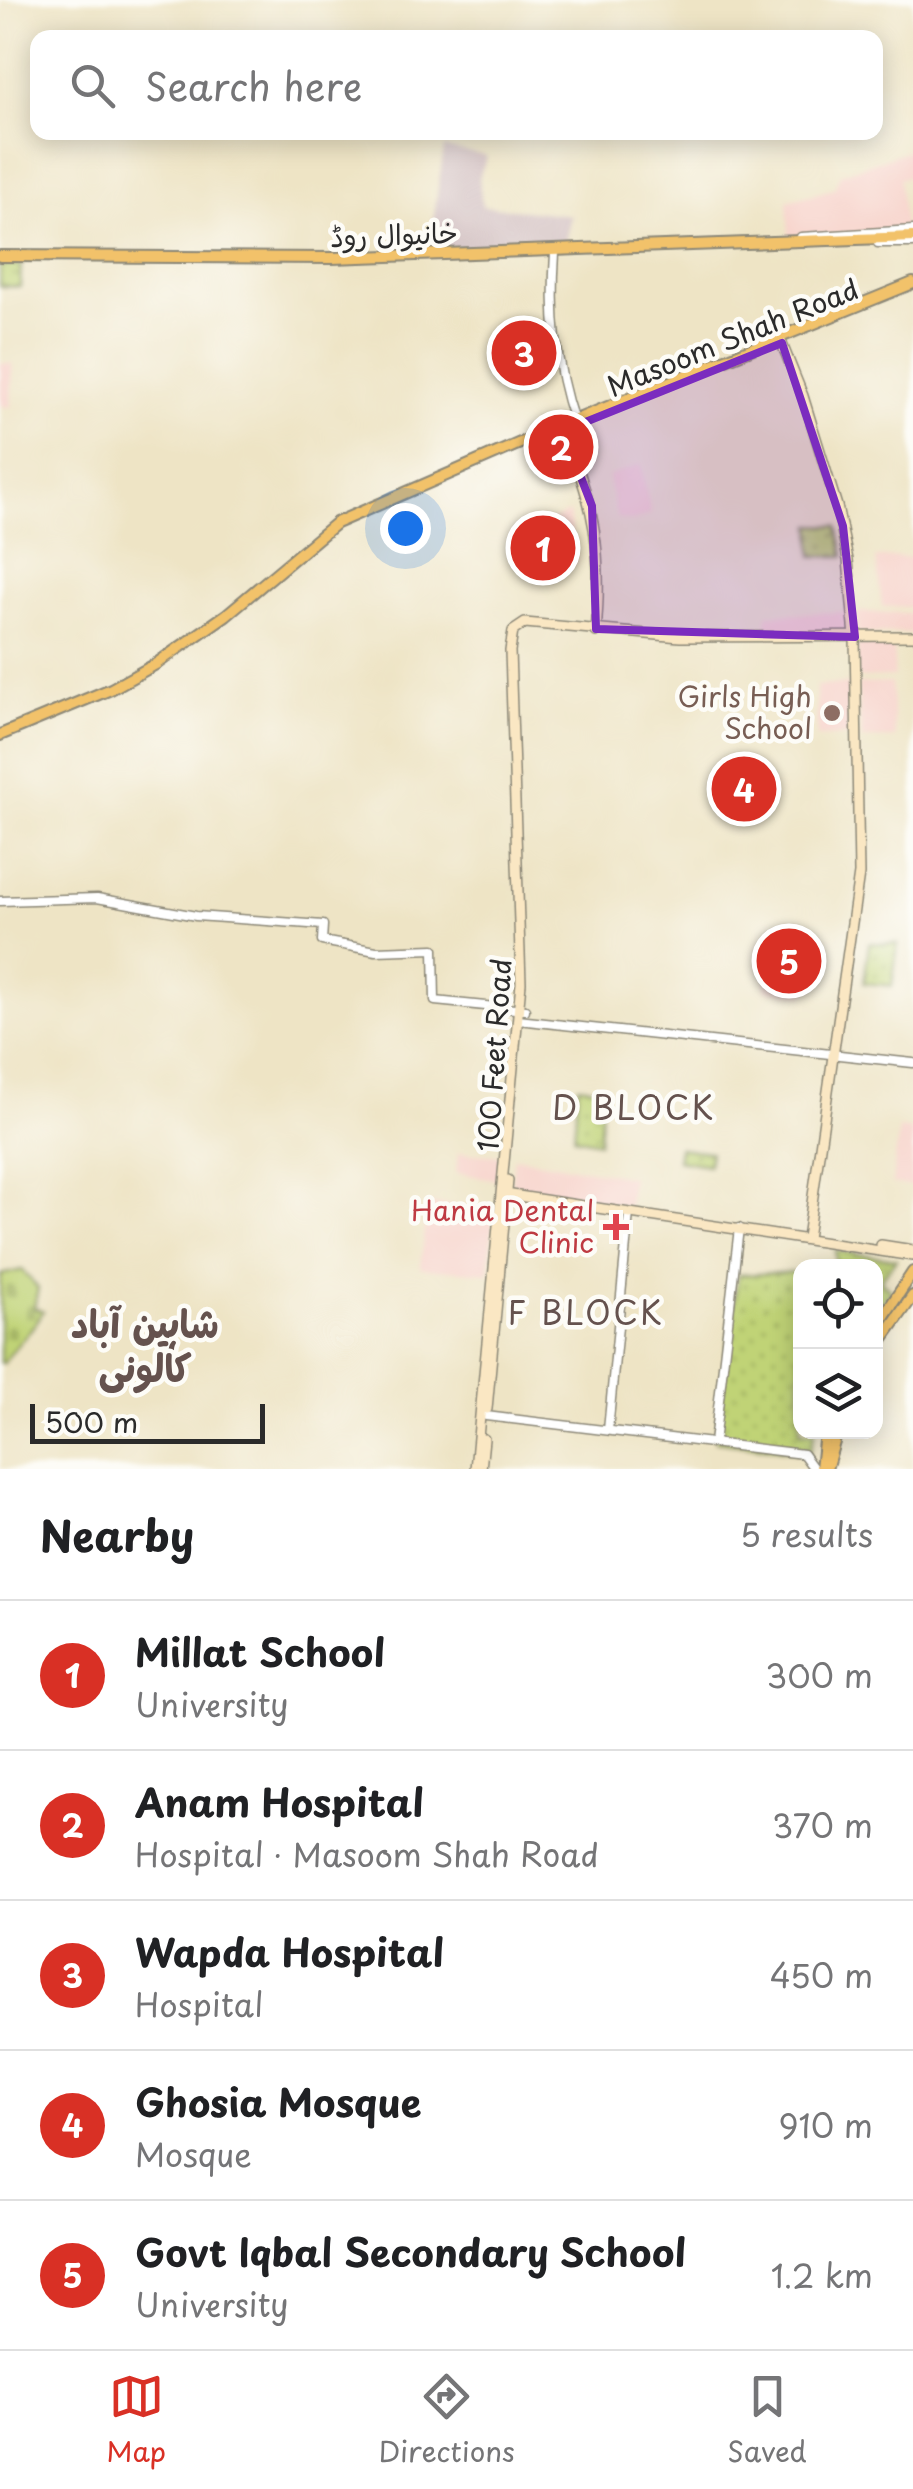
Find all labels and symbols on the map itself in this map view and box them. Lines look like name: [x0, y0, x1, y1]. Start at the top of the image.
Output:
street label: خانیوال روڈ: [329, 210, 458, 257]
street label: Masoom Shah Road: [600, 266, 865, 407]
pin: 3: [492, 316, 556, 390]
pin: 2: [528, 410, 594, 484]
your location: [380, 503, 431, 554]
pin: 1: [510, 510, 576, 586]
place label: Girls High School: [677, 674, 812, 749]
marker: Girls High School: [821, 702, 843, 724]
pin: 4: [712, 752, 776, 826]
pin: 5: [756, 924, 822, 998]
street label: 100 Feet Road: [465, 957, 522, 1153]
district label: D BLOCK: [552, 1083, 716, 1131]
place label: Hania Dental Clinic: [411, 1188, 594, 1263]
marker: Hania Dental Clinic: [603, 1214, 629, 1240]
district label: F BLOCK: [507, 1288, 665, 1336]
district label: شاہین آباد کالونی: [71, 1294, 219, 1395]
scale bar: [30, 1399, 265, 1444]

